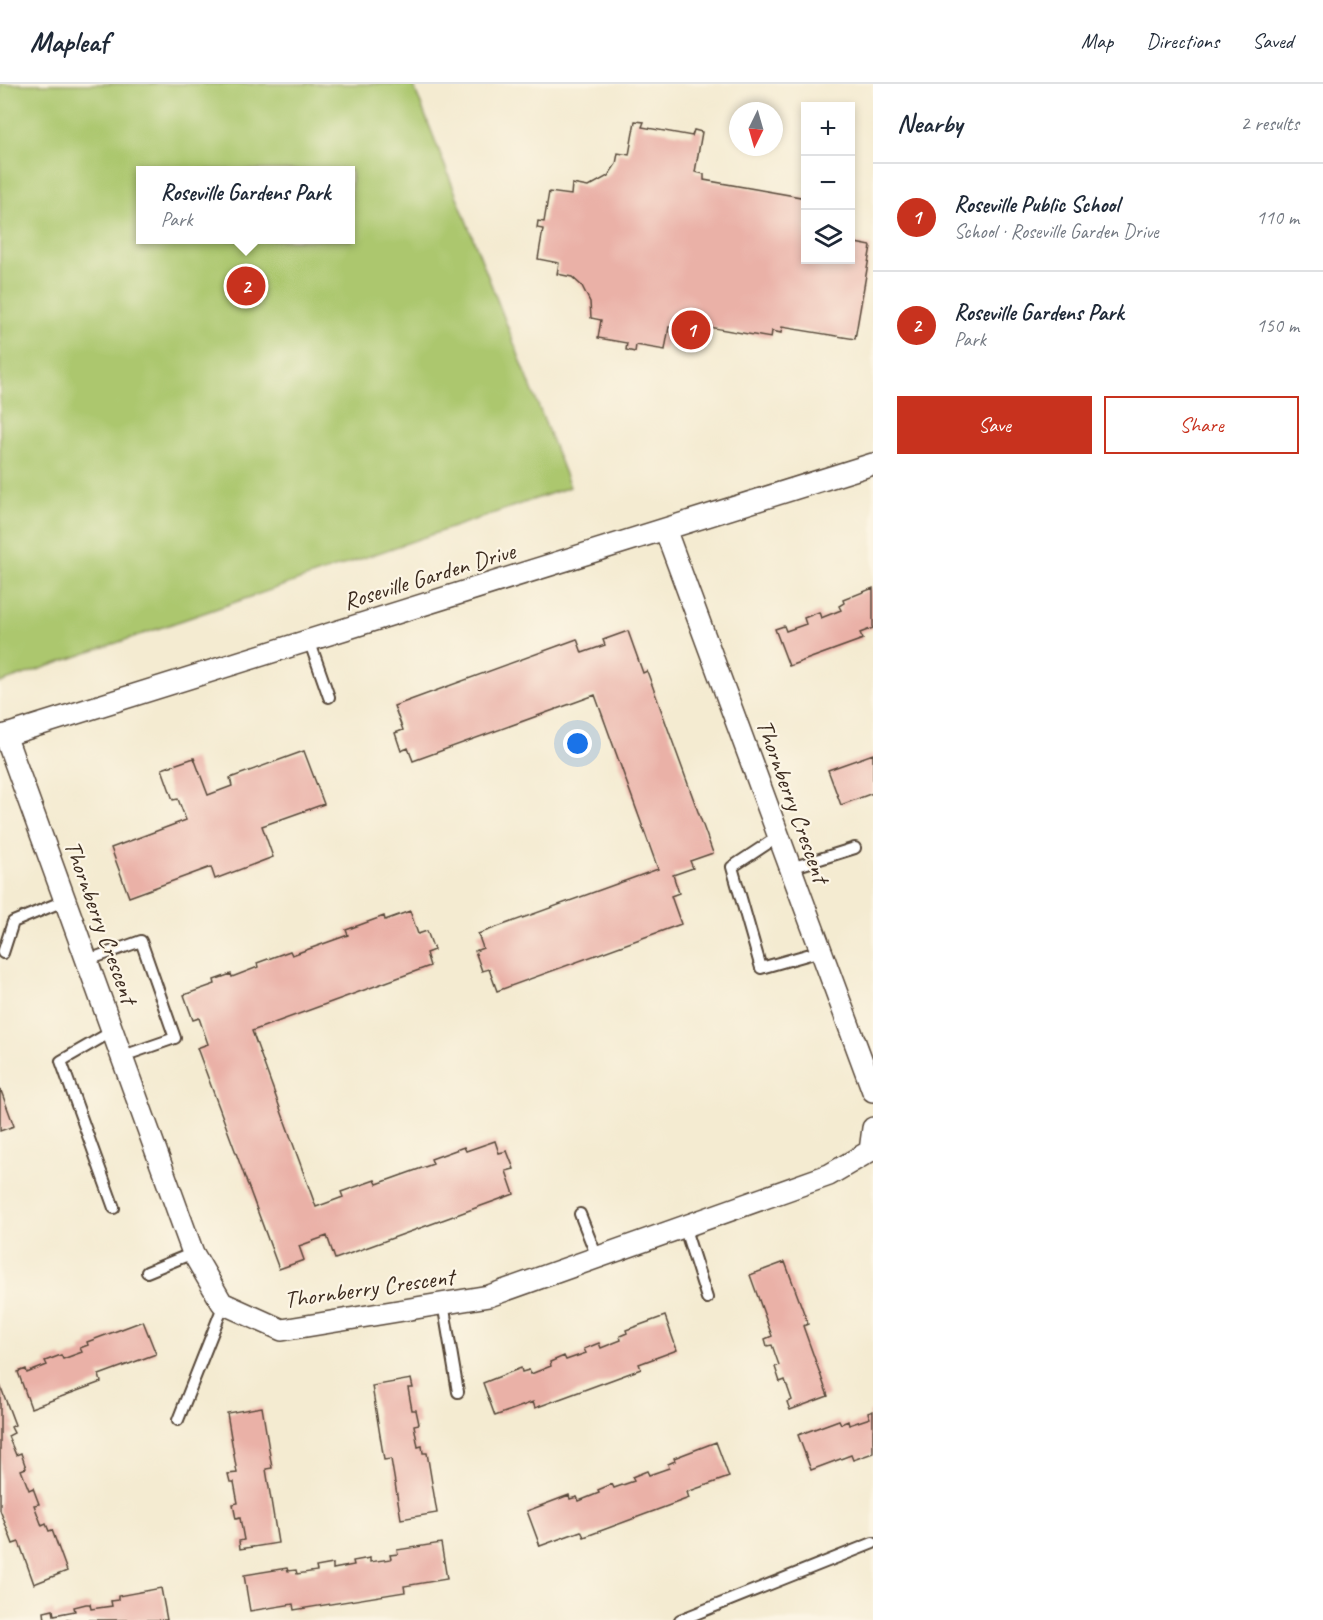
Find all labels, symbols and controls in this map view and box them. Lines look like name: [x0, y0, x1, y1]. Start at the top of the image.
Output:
text: Mapleaf: [30, 24, 108, 59]
text: Map: [1081, 28, 1113, 54]
text: Directions: [1146, 28, 1219, 54]
text: Saved: [1252, 28, 1293, 54]
north arrow: [729, 102, 783, 156]
map controls: [801, 102, 855, 264]
button: +: [801, 102, 855, 156]
text: Nearby: [897, 107, 962, 140]
text: 2 results: [1240, 111, 1299, 136]
button: −: [801, 156, 855, 210]
popup: [136, 166, 355, 244]
text: Roseville Gardens Park: [161, 179, 330, 207]
text: Roseville Public School: [954, 191, 1119, 219]
text: 1: [912, 205, 921, 230]
text: 110 m: [1256, 205, 1299, 230]
text: Park: [161, 207, 193, 232]
button: layers: [801, 210, 855, 264]
text: School · Roseville Garden Drive: [954, 219, 1159, 244]
pin: 2: [226, 264, 266, 308]
text: Roseville Gardens Park: [954, 299, 1123, 327]
pin: 1: [672, 308, 710, 352]
text: 2: [912, 313, 921, 338]
text: 150 m: [1256, 313, 1299, 338]
text: Park: [954, 327, 986, 352]
button: Save: [897, 396, 1092, 454]
button: Share: [1104, 396, 1299, 454]
street label: Roseville Garden Drive: [340, 535, 520, 616]
street label: Thornberry Crescent: [750, 715, 837, 889]
your location: [563, 729, 592, 758]
street label: Thornberry Crescent: [58, 836, 145, 1010]
street label: Thornberry Crescent: [282, 1261, 459, 1315]

